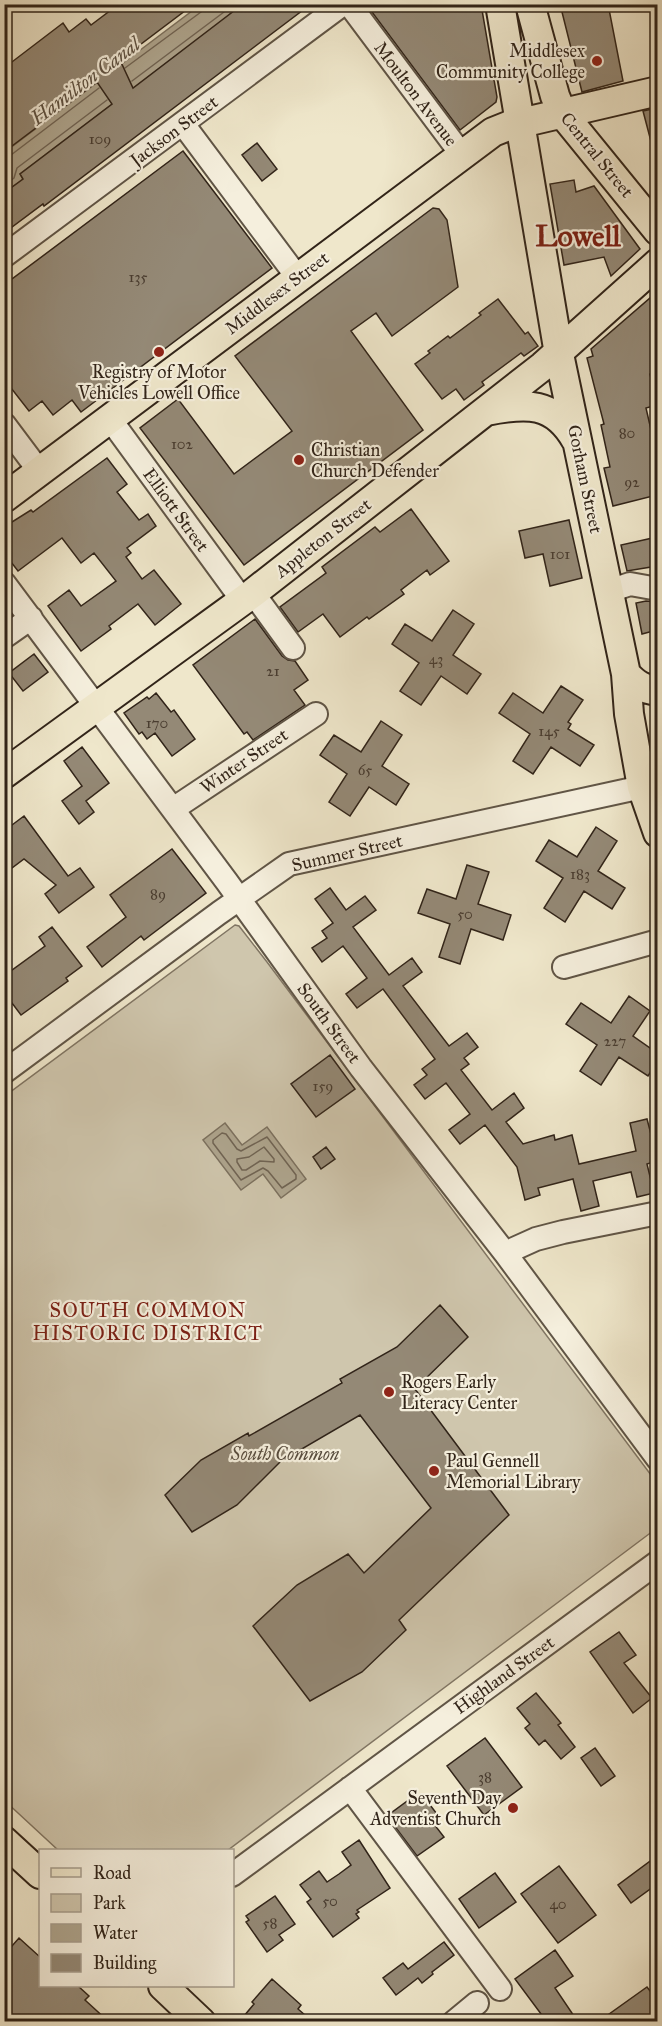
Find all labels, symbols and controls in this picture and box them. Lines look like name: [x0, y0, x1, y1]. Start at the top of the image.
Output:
water label: Hamilton Canal: [25, 31, 146, 131]
street label: Moulton Avenue: [370, 37, 462, 151]
place label: Middlesex Community College: [436, 40, 585, 84]
marker: Middlesex Community College: [590, 54, 604, 68]
street label: Jackson Street: [124, 90, 223, 173]
street label: Central Street: [556, 108, 639, 203]
house number: 109: [89, 130, 111, 148]
district label: Lowell: [535, 218, 622, 254]
street label: Middlesex Street: [221, 246, 334, 339]
house number: 135: [129, 268, 147, 286]
marker: Registry of Motor Vehicles Lowell Office: [152, 345, 166, 359]
place label: Registry of Motor Vehicles Lowell Office: [77, 361, 240, 404]
street label: Gorham Street: [563, 423, 607, 536]
house number: 80: [619, 424, 635, 442]
house number: 102: [171, 435, 194, 453]
place label: Christian Church Defender: [311, 439, 439, 482]
marker: Christian Church Defender: [292, 453, 306, 467]
street label: Elliott Street: [138, 464, 214, 557]
house number: 92: [624, 473, 640, 491]
street label: Appleton Street: [270, 493, 376, 583]
house number: 101: [550, 545, 570, 563]
house number: 43: [429, 650, 443, 668]
house number: 21: [266, 662, 280, 680]
house number: 170: [146, 714, 168, 732]
house number: 145: [538, 722, 560, 740]
street label: Winter Street: [196, 723, 292, 798]
house number: 65: [358, 761, 372, 779]
street label: Summer Street: [289, 829, 405, 876]
house number: 183: [570, 865, 590, 883]
house number: 89: [150, 885, 166, 903]
house number: 50: [457, 905, 473, 923]
street label: South Street: [292, 978, 366, 1068]
house number: 227: [604, 1032, 626, 1050]
house number: 159: [313, 1077, 333, 1095]
district label: SOUTH COMMON HISTORIC DISTRICT: [32, 1298, 264, 1345]
place label: Rogers Early Literacy Center: [401, 1371, 518, 1414]
marker: Rogers Early Literacy Center: [382, 1385, 396, 1399]
park label: South Common: [230, 1443, 340, 1465]
place label: Paul Gennell Memorial Library: [446, 1450, 581, 1493]
marker: Paul Gennell Memorial Library: [427, 1464, 441, 1478]
street label: Highland Street: [449, 1631, 560, 1720]
house number: 38: [478, 1768, 492, 1786]
place label: Seventh Day Adventist Church: [369, 1787, 502, 1830]
marker: Seventh Day Adventist Church: [506, 1801, 520, 1815]
legend: [39, 1849, 234, 1987]
text: Road: [93, 1862, 131, 1884]
text: Park: [93, 1892, 126, 1914]
house number: 50: [322, 1892, 338, 1910]
house number: 40: [549, 1895, 567, 1913]
house number: 58: [263, 1914, 277, 1932]
text: Water: [93, 1922, 138, 1944]
text: Building: [93, 1952, 157, 1975]

